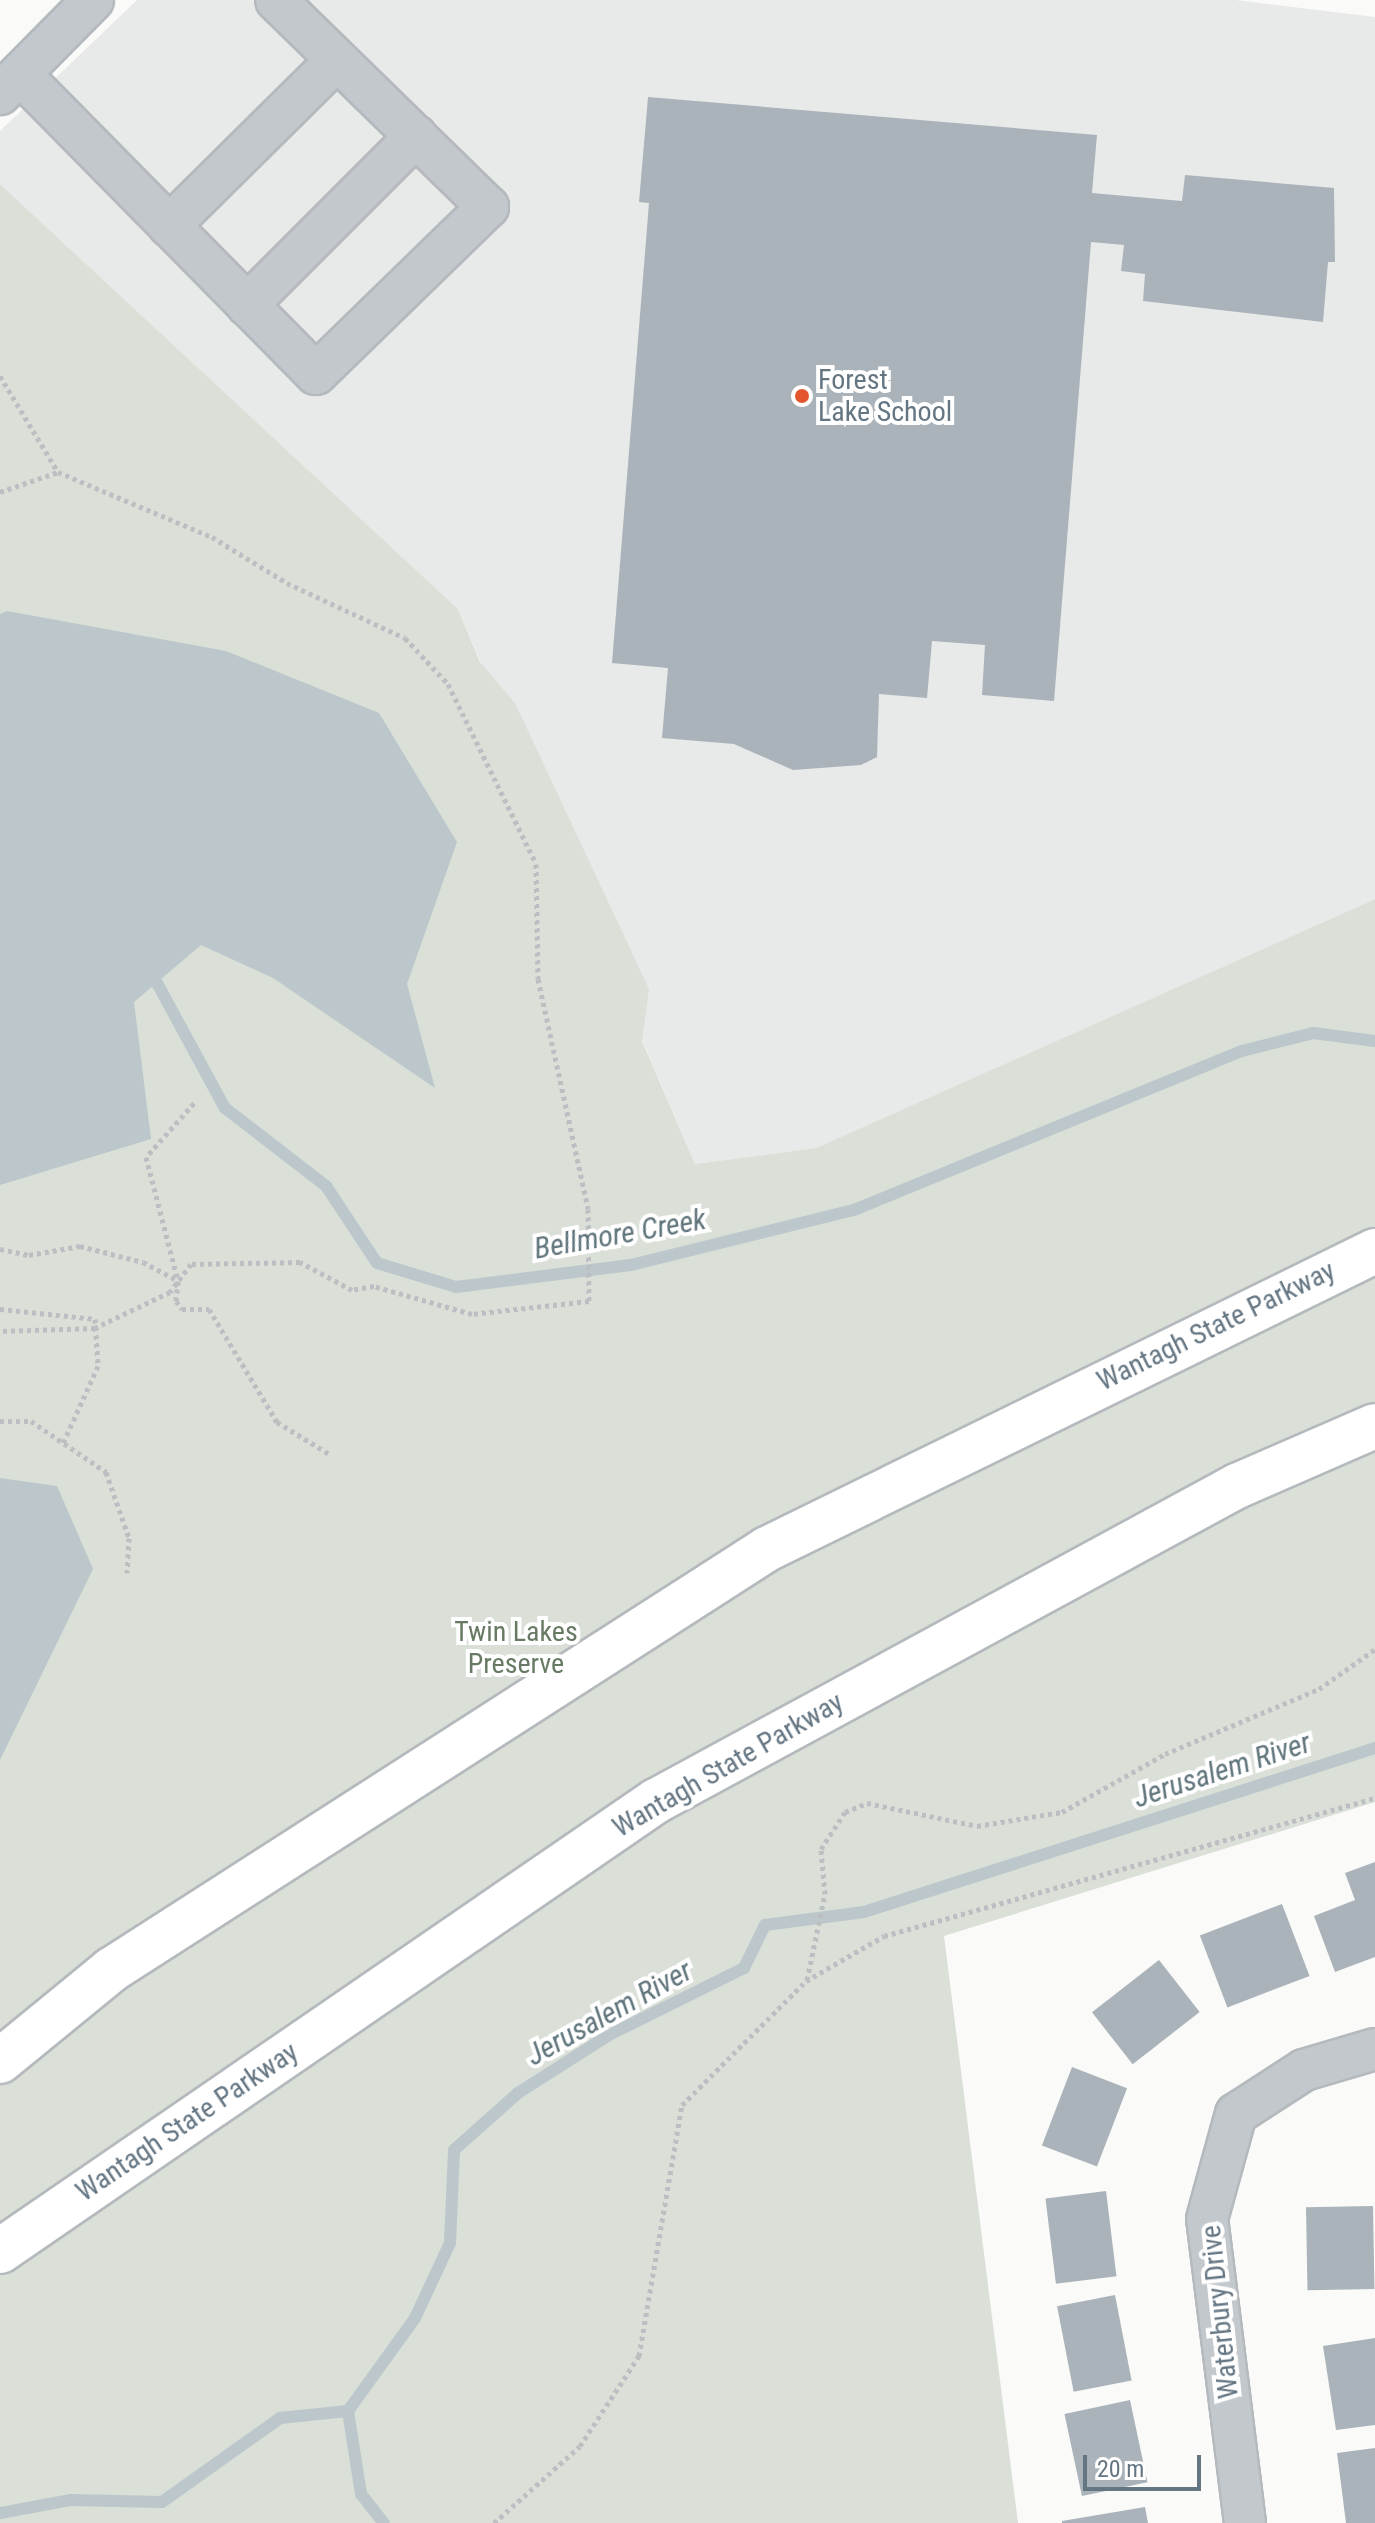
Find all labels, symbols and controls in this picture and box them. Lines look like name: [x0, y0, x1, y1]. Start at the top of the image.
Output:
place label: Forest Lake School: [818, 363, 952, 429]
marker: Forest Lake School: [793, 387, 811, 405]
water label: Bellmore Creek: [531, 1201, 709, 1267]
street label: Wantagh State Parkway: [1092, 1254, 1340, 1398]
park label: Twin Lakes Preserve: [454, 1615, 578, 1681]
street label: Wantagh State Parkway: [607, 1685, 849, 1845]
water label: Jerusalem River: [1129, 1724, 1315, 1816]
water label: Jerusalem River: [520, 1953, 698, 2073]
street label: Wantagh State Parkway: [70, 2035, 304, 2209]
street label: Waterbury Drive: [1194, 2224, 1246, 2400]
scale bar: [1087, 2439, 1205, 2489]
text: 20 m: [1097, 2455, 1144, 2483]

